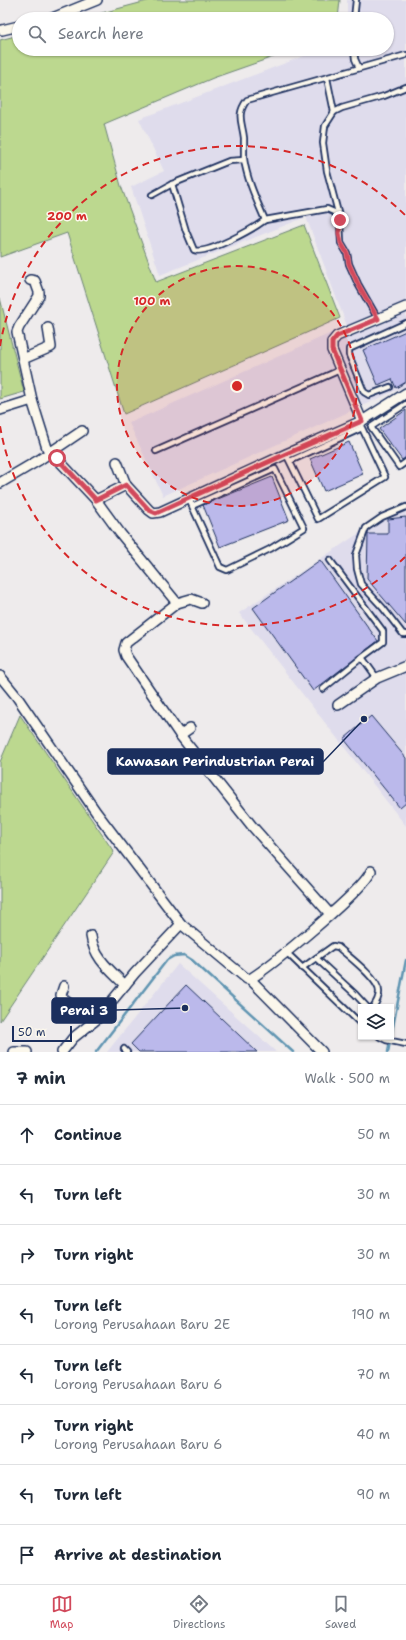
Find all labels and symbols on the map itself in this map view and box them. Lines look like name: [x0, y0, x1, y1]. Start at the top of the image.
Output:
text: 200 m: [47, 208, 87, 224]
route end: [331, 211, 349, 229]
text: 100 m: [134, 293, 171, 309]
centre of rings: [230, 379, 244, 393]
route start: [48, 449, 66, 467]
callout: Kawasan Perindustrian Perai: [108, 749, 323, 774]
text: Kawasan Perindustrian Perai: [116, 753, 314, 770]
callout: Perai 3: [52, 998, 116, 1023]
text: Perai 3: [60, 1002, 108, 1019]
scale bar: [12, 1024, 72, 1043]

